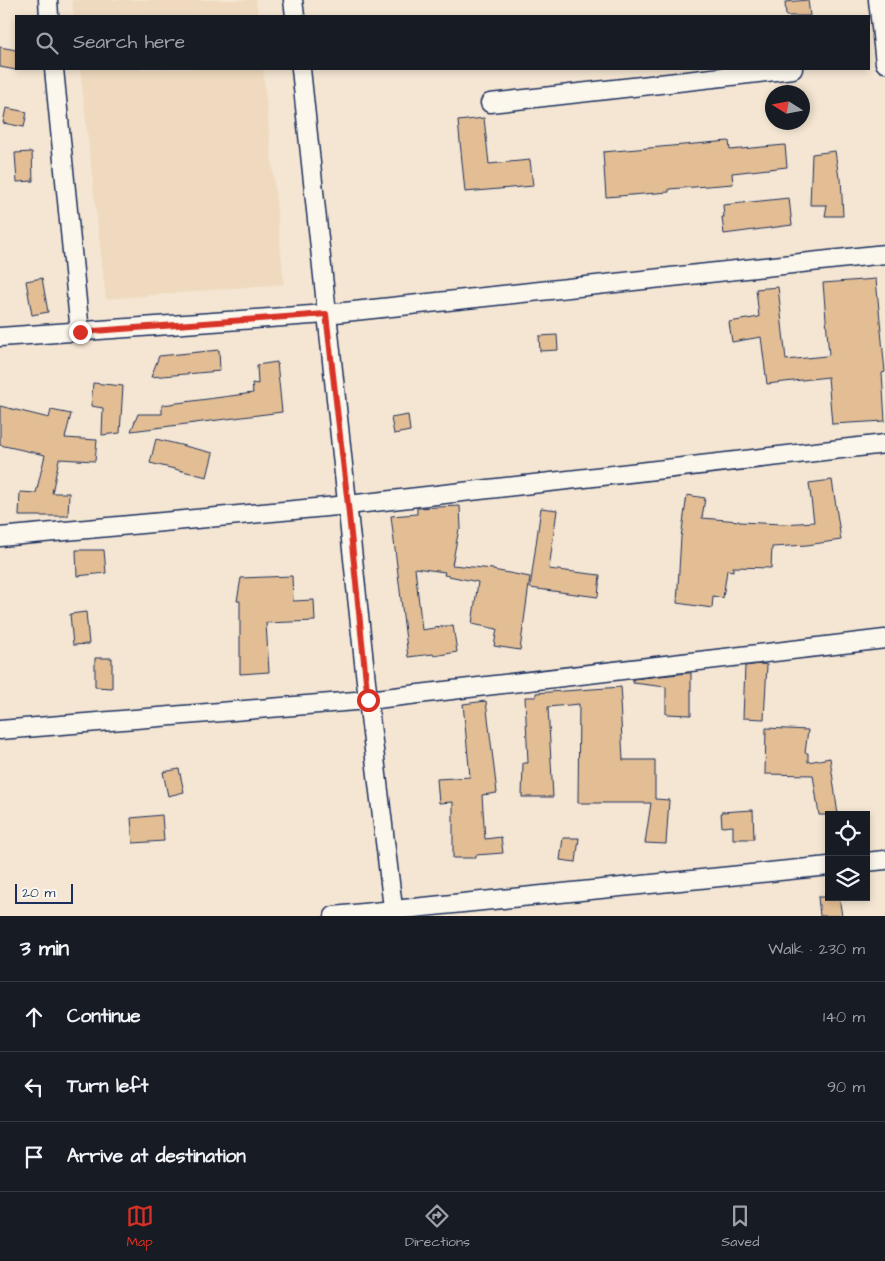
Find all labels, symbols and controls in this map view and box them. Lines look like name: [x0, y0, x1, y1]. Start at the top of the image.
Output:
search box: [15, 15, 870, 70]
icon: search: [33, 29, 61, 57]
text: Search here: [73, 29, 185, 56]
north arrow: [765, 85, 810, 130]
route end: [69, 321, 92, 344]
route start: [357, 689, 380, 712]
map controls: [825, 811, 870, 901]
button: locate: [825, 811, 870, 856]
button: layers: [825, 856, 870, 901]
scale bar: [15, 881, 72, 904]
text: 20 m: [22, 883, 55, 903]
text: 3 min: [20, 934, 69, 963]
text: Walk · 230 m: [768, 938, 865, 960]
icon: ahead: [20, 1003, 48, 1031]
text: Continue: [67, 1003, 141, 1030]
text: 140 m: [823, 1006, 865, 1028]
icon: left: [20, 1073, 48, 1101]
text: Turn left: [67, 1073, 148, 1100]
text: 90 m: [827, 1076, 865, 1098]
icon: arrive: [20, 1143, 48, 1171]
text: Arrive at destination: [67, 1143, 246, 1170]
tab: Map: [126, 1202, 154, 1252]
tab: Directions: [405, 1202, 470, 1252]
tab: Saved: [721, 1202, 759, 1252]

